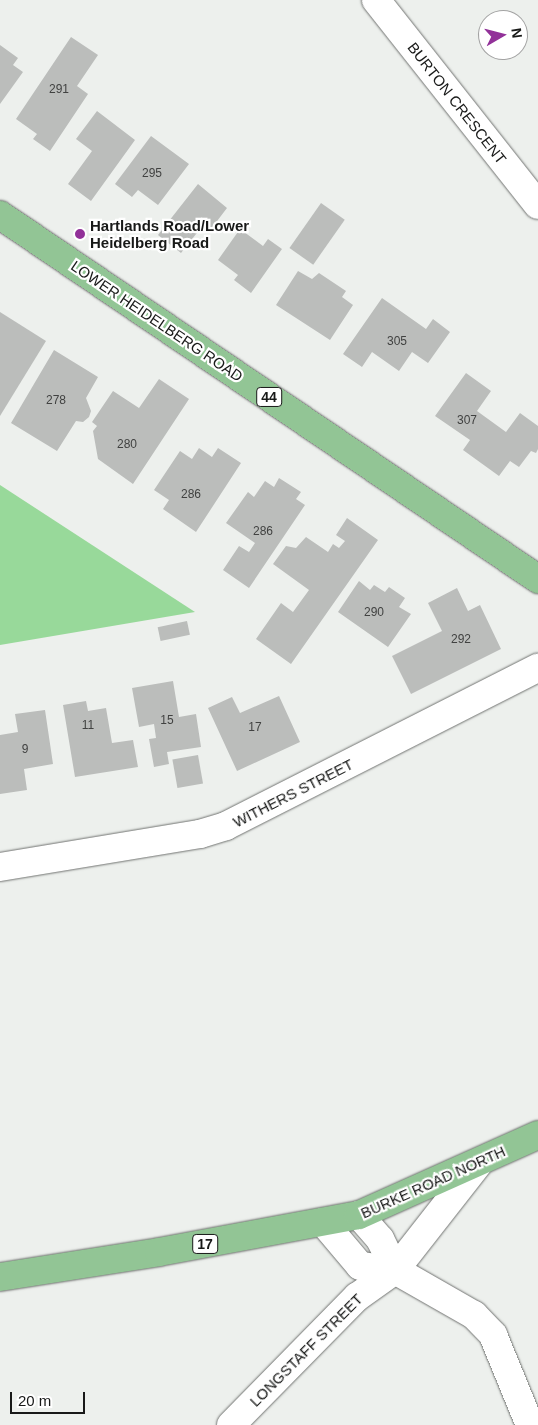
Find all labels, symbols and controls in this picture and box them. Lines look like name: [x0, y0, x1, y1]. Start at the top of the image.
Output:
north arrow: [478, 10, 528, 60]
text: N: [508, 27, 525, 39]
street label: BURTON CRESCENT: [404, 39, 510, 167]
house number: 291: [49, 83, 69, 97]
house number: 295: [142, 167, 162, 181]
place label: Hartlands Road/Lower Heidelberg Road: [90, 216, 249, 251]
marker: Hartlands Road/Lower Heidelberg Road: [74, 228, 86, 240]
street label: LOWER HEIDELBERG ROAD: [68, 257, 246, 385]
house number: 305: [387, 335, 407, 349]
road number: 44: [255, 386, 283, 408]
house number: 278: [46, 394, 66, 408]
house number: 307: [457, 414, 477, 428]
house number: 280: [117, 438, 137, 452]
house number: 286: [181, 488, 201, 502]
house number: 286: [253, 525, 273, 539]
house number: 290: [364, 606, 384, 620]
house number: 292: [451, 633, 471, 647]
house number: 15: [160, 714, 174, 728]
house number: 11: [82, 719, 94, 733]
house number: 17: [248, 721, 262, 735]
house number: 9: [22, 743, 28, 757]
street label: WITHERS STREET: [230, 755, 356, 831]
street label: BURKE ROAD NORTH: [358, 1142, 508, 1222]
road number: 17: [191, 1232, 219, 1256]
street label: LONGSTAFF STREET: [246, 1290, 366, 1410]
scale bar: [12, 1382, 88, 1414]
text: 20 m: [18, 1392, 51, 1409]

